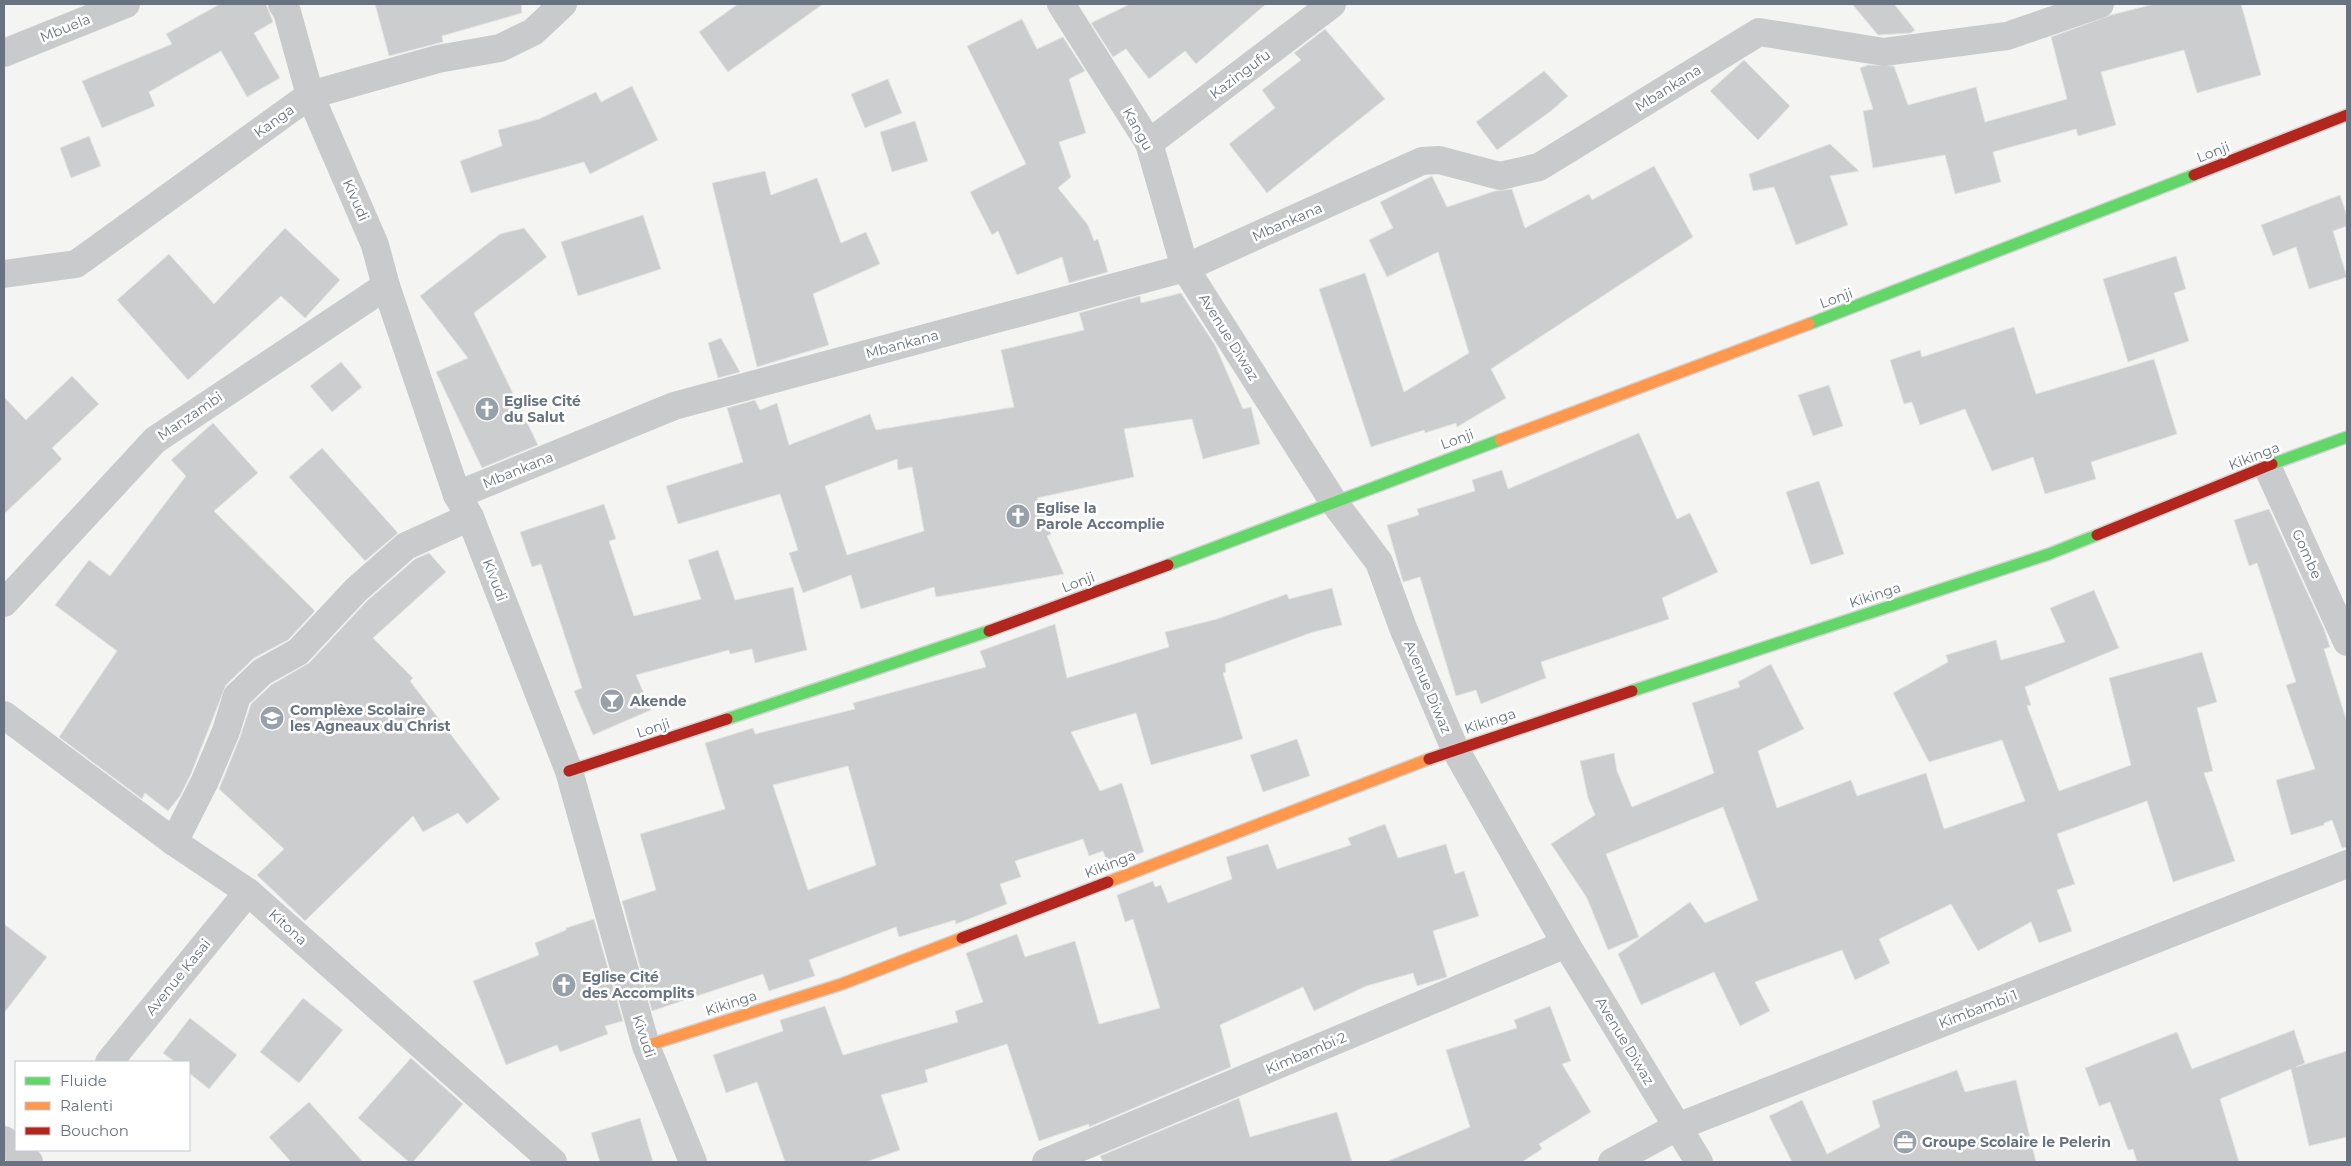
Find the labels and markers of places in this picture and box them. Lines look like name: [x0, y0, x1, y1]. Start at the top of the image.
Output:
place label: Eglise Cité du Salut: [504, 392, 581, 426]
church icon: Eglise Cité du Salut: [474, 396, 500, 422]
place label: Eglise la Parole Accomplie: [1036, 499, 1165, 533]
church icon: Eglise la Parole Accomplie: [1005, 503, 1031, 529]
bar icon: Akende: [599, 688, 625, 714]
place label: Akende: [629, 692, 687, 710]
place label: Complèxe Scolaire les Agneaux du Christ: [290, 701, 451, 735]
school or university icon: Complèxe Scolaire les Agneaux du Christ: [259, 705, 285, 731]
place label: Eglise Cité des Accomplits: [582, 968, 695, 1002]
church icon: Eglise Cité des Accomplits: [551, 972, 577, 998]
office icon: Groupe Scolaire le Pelerin: [1892, 1129, 1918, 1155]
place label: Groupe Scolaire le Pelerin: [1922, 1133, 2111, 1151]

